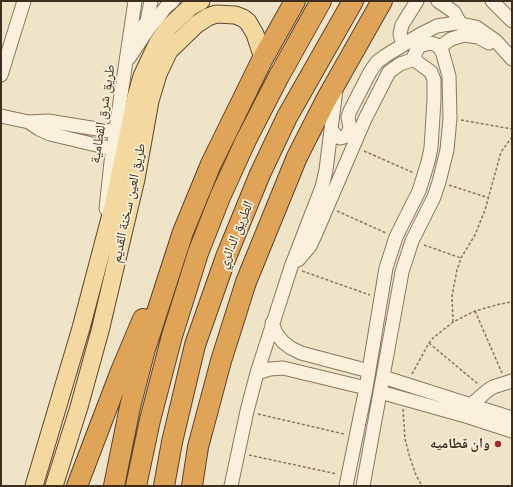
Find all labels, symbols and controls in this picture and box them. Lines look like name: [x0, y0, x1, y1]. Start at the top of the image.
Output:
street label: طريق شرق القطامية: [87, 63, 119, 165]
street label: طريق العين سخنة القديم: [108, 142, 150, 264]
street label: الطريق الدائري: [215, 199, 257, 271]
place label: وان قطاميه: [430, 436, 490, 452]
marker: وان قطاميه: [493, 439, 503, 449]

